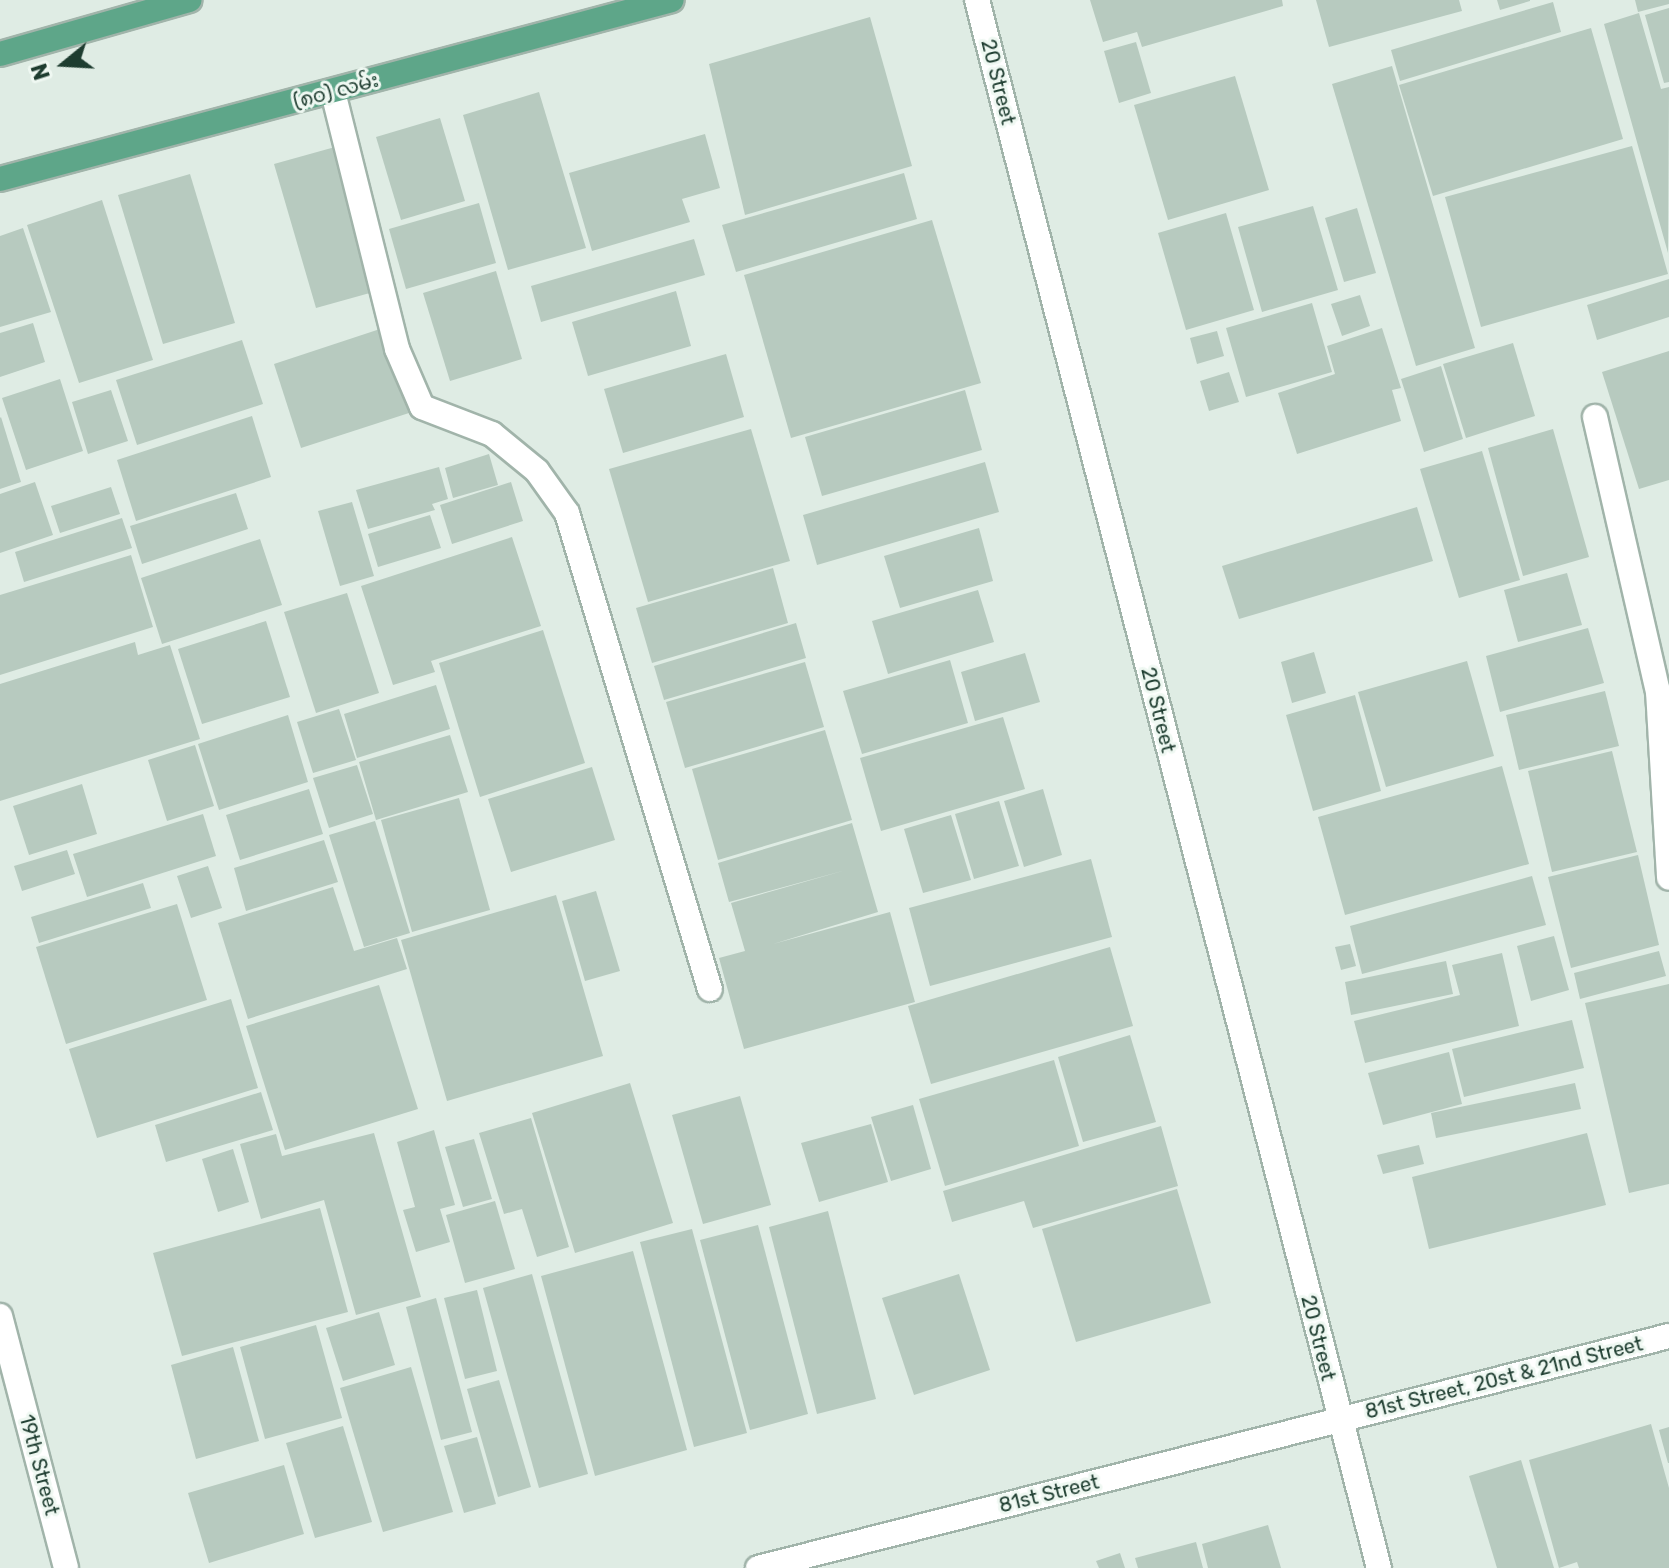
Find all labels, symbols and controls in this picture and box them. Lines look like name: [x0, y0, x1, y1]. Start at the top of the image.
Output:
north arrow: [24, 24, 104, 104]
street label: 20 Street: [976, 37, 1020, 127]
text: N: [25, 60, 56, 83]
street label: (၈၀) လမ်း: [291, 68, 381, 114]
street label: 20 Street: [1136, 665, 1180, 755]
street label: 20 Street: [1296, 1293, 1340, 1383]
street label: 81st Street, 20st & 21nd Street: [1363, 1332, 1645, 1424]
street label: 19th Street: [14, 1412, 64, 1518]
street label: 81st Street: [997, 1470, 1101, 1518]

